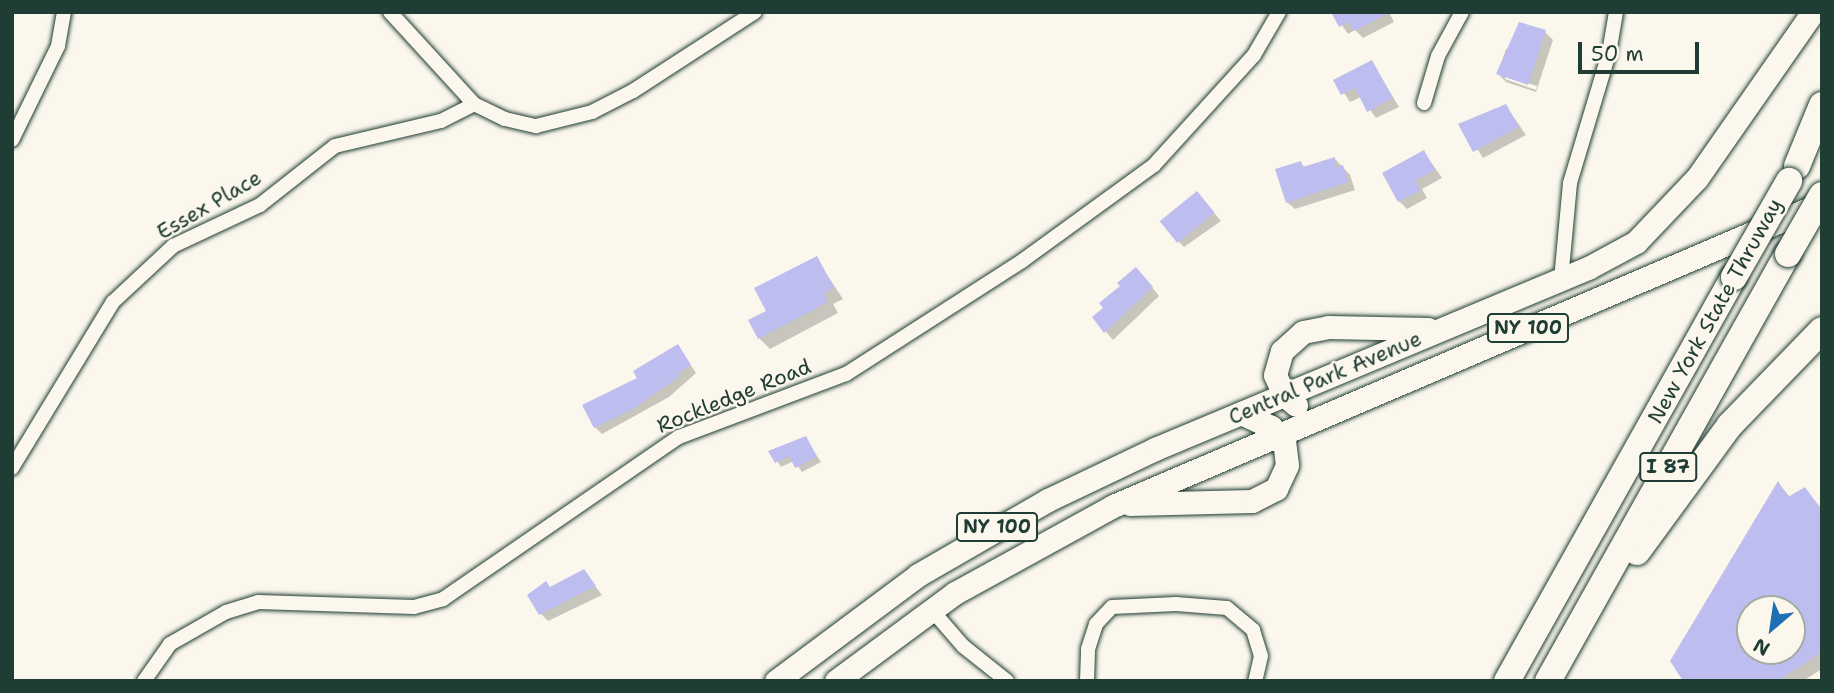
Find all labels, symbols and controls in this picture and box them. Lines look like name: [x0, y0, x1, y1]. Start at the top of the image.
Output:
scale bar: [1582, 28, 1703, 72]
text: 50 m: [1591, 40, 1644, 68]
street label: Essex Place: [152, 165, 266, 245]
street label: New York State Thruway: [1642, 194, 1788, 428]
road number: NY 100: [1486, 312, 1570, 344]
street label: Central Park Avenue: [1225, 326, 1425, 430]
street label: Rockledge Road: [653, 354, 815, 438]
road number: I 87: [1638, 452, 1698, 482]
road number: NY 100: [955, 512, 1039, 542]
north arrow: [1736, 595, 1806, 665]
text: N: [1749, 632, 1774, 662]

